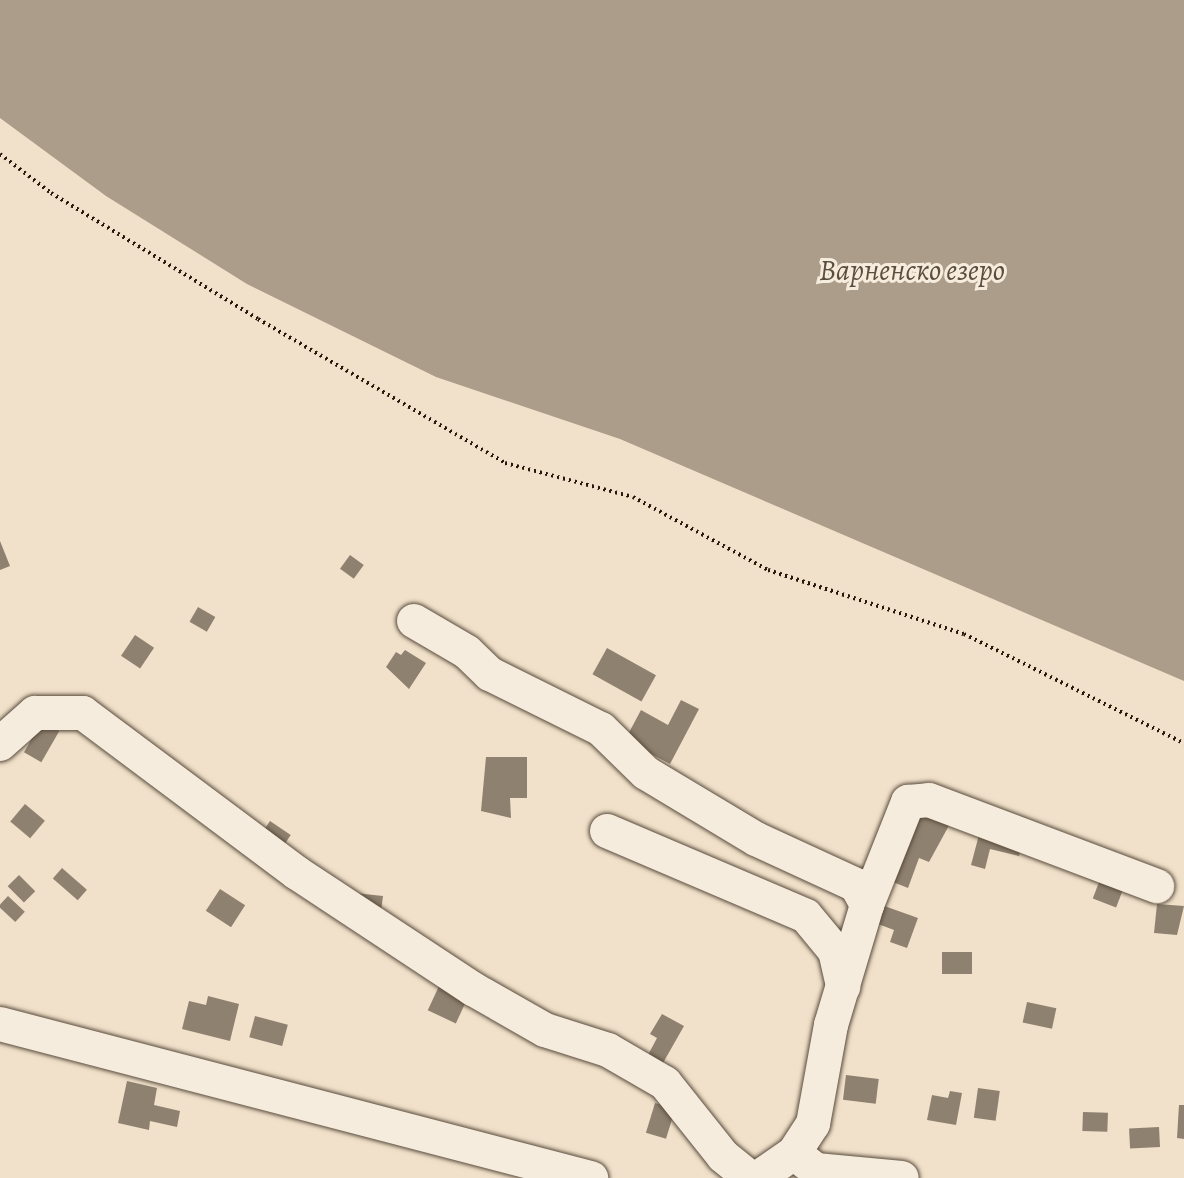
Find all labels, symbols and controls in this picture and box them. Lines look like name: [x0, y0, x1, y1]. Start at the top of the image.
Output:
water label: Варненско езеро: [819, 252, 1005, 288]

